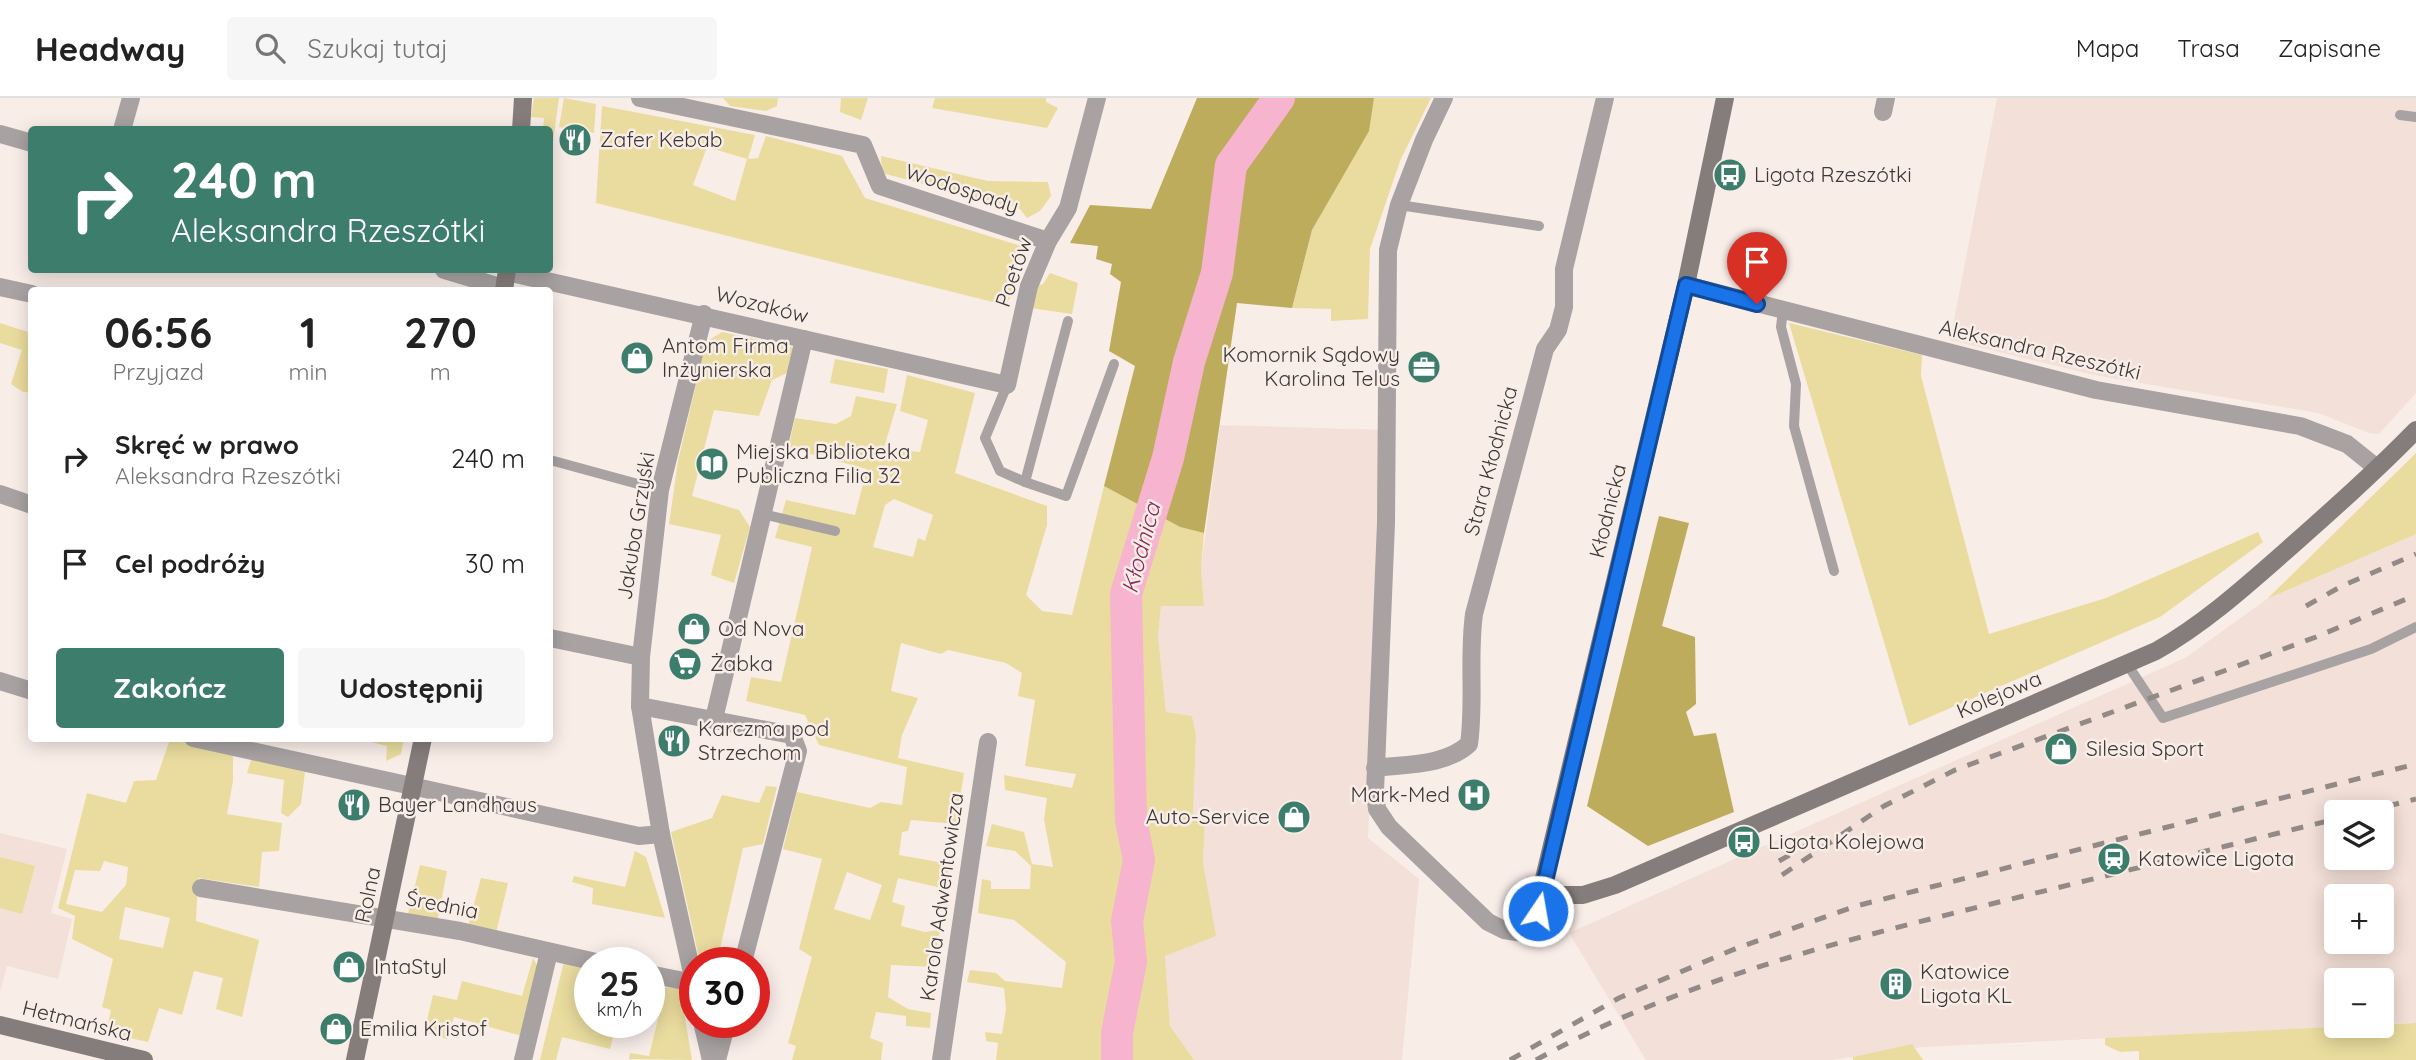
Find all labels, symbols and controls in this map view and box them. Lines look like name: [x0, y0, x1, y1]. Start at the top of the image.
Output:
search box: [227, 17, 717, 80]
text: Headway: [35, 28, 185, 69]
icon: search: [251, 29, 289, 67]
text: Szukaj tutaj: [307, 32, 448, 65]
text: Mapa: [2076, 33, 2139, 63]
text: Trasa: [2177, 33, 2240, 63]
text: Zapisane: [2278, 33, 2381, 63]
restaurant icon: Zafer Kebab: [556, 121, 594, 159]
place label: Zafer Kebab: [600, 126, 722, 152]
text: 240 m: [171, 149, 317, 210]
icon: right: [56, 154, 147, 245]
bus stop icon: Ligota Rzeszótki: [1711, 156, 1749, 194]
street label: Wodospady: [902, 157, 1022, 219]
place label: Ligota Rzeszótki: [1754, 161, 1912, 187]
text: Aleksandra Rzeszótki: [171, 210, 485, 250]
pin: [1727, 232, 1787, 304]
street label: Poetów: [989, 233, 1037, 310]
icon: arrive: [1738, 243, 1776, 281]
street label: Wozaków: [713, 280, 812, 328]
text: 06:56: [104, 306, 212, 359]
text: 1: [300, 306, 316, 359]
text: 270: [404, 306, 477, 359]
street label: Aleksandra Rzeszótki: [1937, 313, 2144, 385]
place label: Antom Firma Inżynierska: [662, 332, 789, 382]
shop icon: Antom Firma Inżynierska: [618, 339, 656, 377]
place label: Komornik Sądowy Karolina Telus: [1222, 341, 1400, 391]
office icon: Komornik Sądowy Karolina Telus: [1405, 348, 1443, 386]
text: Przyjazd: [112, 357, 204, 386]
text: min: [288, 357, 328, 386]
text: m: [430, 357, 451, 386]
street label: Stara Kłodnicka: [1458, 383, 1522, 538]
text: Skręć w prawo: [115, 428, 299, 461]
place label: Miejska Biblioteka Publiczna Filia 32: [736, 438, 911, 488]
icon: right: [56, 440, 94, 478]
text: 240 m: [451, 442, 525, 475]
library icon: Miejska Biblioteka Publiczna Filia 32: [693, 445, 731, 483]
street label: Jakuba Grzyśki: [610, 450, 660, 602]
text: Aleksandra Rzeszótki: [115, 461, 341, 490]
street label: Kłodnicka: [1583, 461, 1631, 560]
water label: Kłodnica: [1115, 498, 1167, 596]
icon: arrive: [56, 545, 94, 583]
text: Cel podróży: [115, 547, 265, 580]
text: 30 m: [465, 547, 525, 580]
shop icon: Od Nova: [675, 610, 713, 648]
place label: Od Nova: [718, 615, 804, 641]
supermarket icon: Żabka: [666, 645, 704, 683]
button: Zakończ: [56, 648, 284, 728]
button: Udostępnij: [298, 648, 525, 728]
place label: Żabka: [710, 650, 773, 676]
street label: Kolejowa: [1952, 665, 2045, 724]
place label: Karczma pod Strzechom: [698, 715, 829, 765]
restaurant icon: Karczma pod Strzechom: [655, 722, 693, 760]
shop icon: Silesia Sport: [2042, 730, 2080, 768]
place label: Silesia Sport: [2086, 735, 2204, 761]
hospital icon: Mark-Med: [1455, 776, 1493, 814]
place label: Mark-Med: [1350, 781, 1450, 807]
restaurant icon: Bayer Landhaus: [335, 786, 373, 824]
place label: Bayer Landhaus: [378, 791, 537, 817]
street label: Karola Adwentowicza: [914, 791, 969, 1003]
shop icon: Auto-Service: [1275, 798, 1313, 836]
map controls: [2324, 800, 2394, 1038]
button: layers: [2324, 800, 2394, 870]
place label: Auto-Service: [1146, 803, 1270, 829]
bus stop icon: Ligota Kolejowa: [1725, 823, 1763, 861]
place label: Ligota Kolejowa: [1768, 828, 1924, 854]
station icon: Katowice Ligota: [2095, 840, 2133, 878]
place label: Katowice Ligota: [2138, 845, 2294, 871]
street label: Rolna: [348, 865, 386, 925]
position arrow: [1501, 874, 1575, 948]
street label: Średnia: [404, 884, 481, 924]
button: +: [2324, 884, 2394, 954]
speed limit sign: 30: [679, 947, 770, 1038]
shop icon: IntaStyl: [330, 948, 368, 986]
place label: IntaStyl: [374, 953, 447, 979]
place label: Katowice Ligota KL: [1920, 958, 2012, 1008]
text: 25: [599, 961, 640, 1005]
building icon: Katowice Ligota KL: [1877, 965, 1915, 1003]
button: −: [2324, 968, 2394, 1038]
street label: Hetmańska: [20, 994, 135, 1046]
text: km/h: [597, 998, 642, 1021]
shop icon: Emilia Kristof: [317, 1010, 355, 1048]
place label: Emilia Kristof: [360, 1015, 487, 1041]

